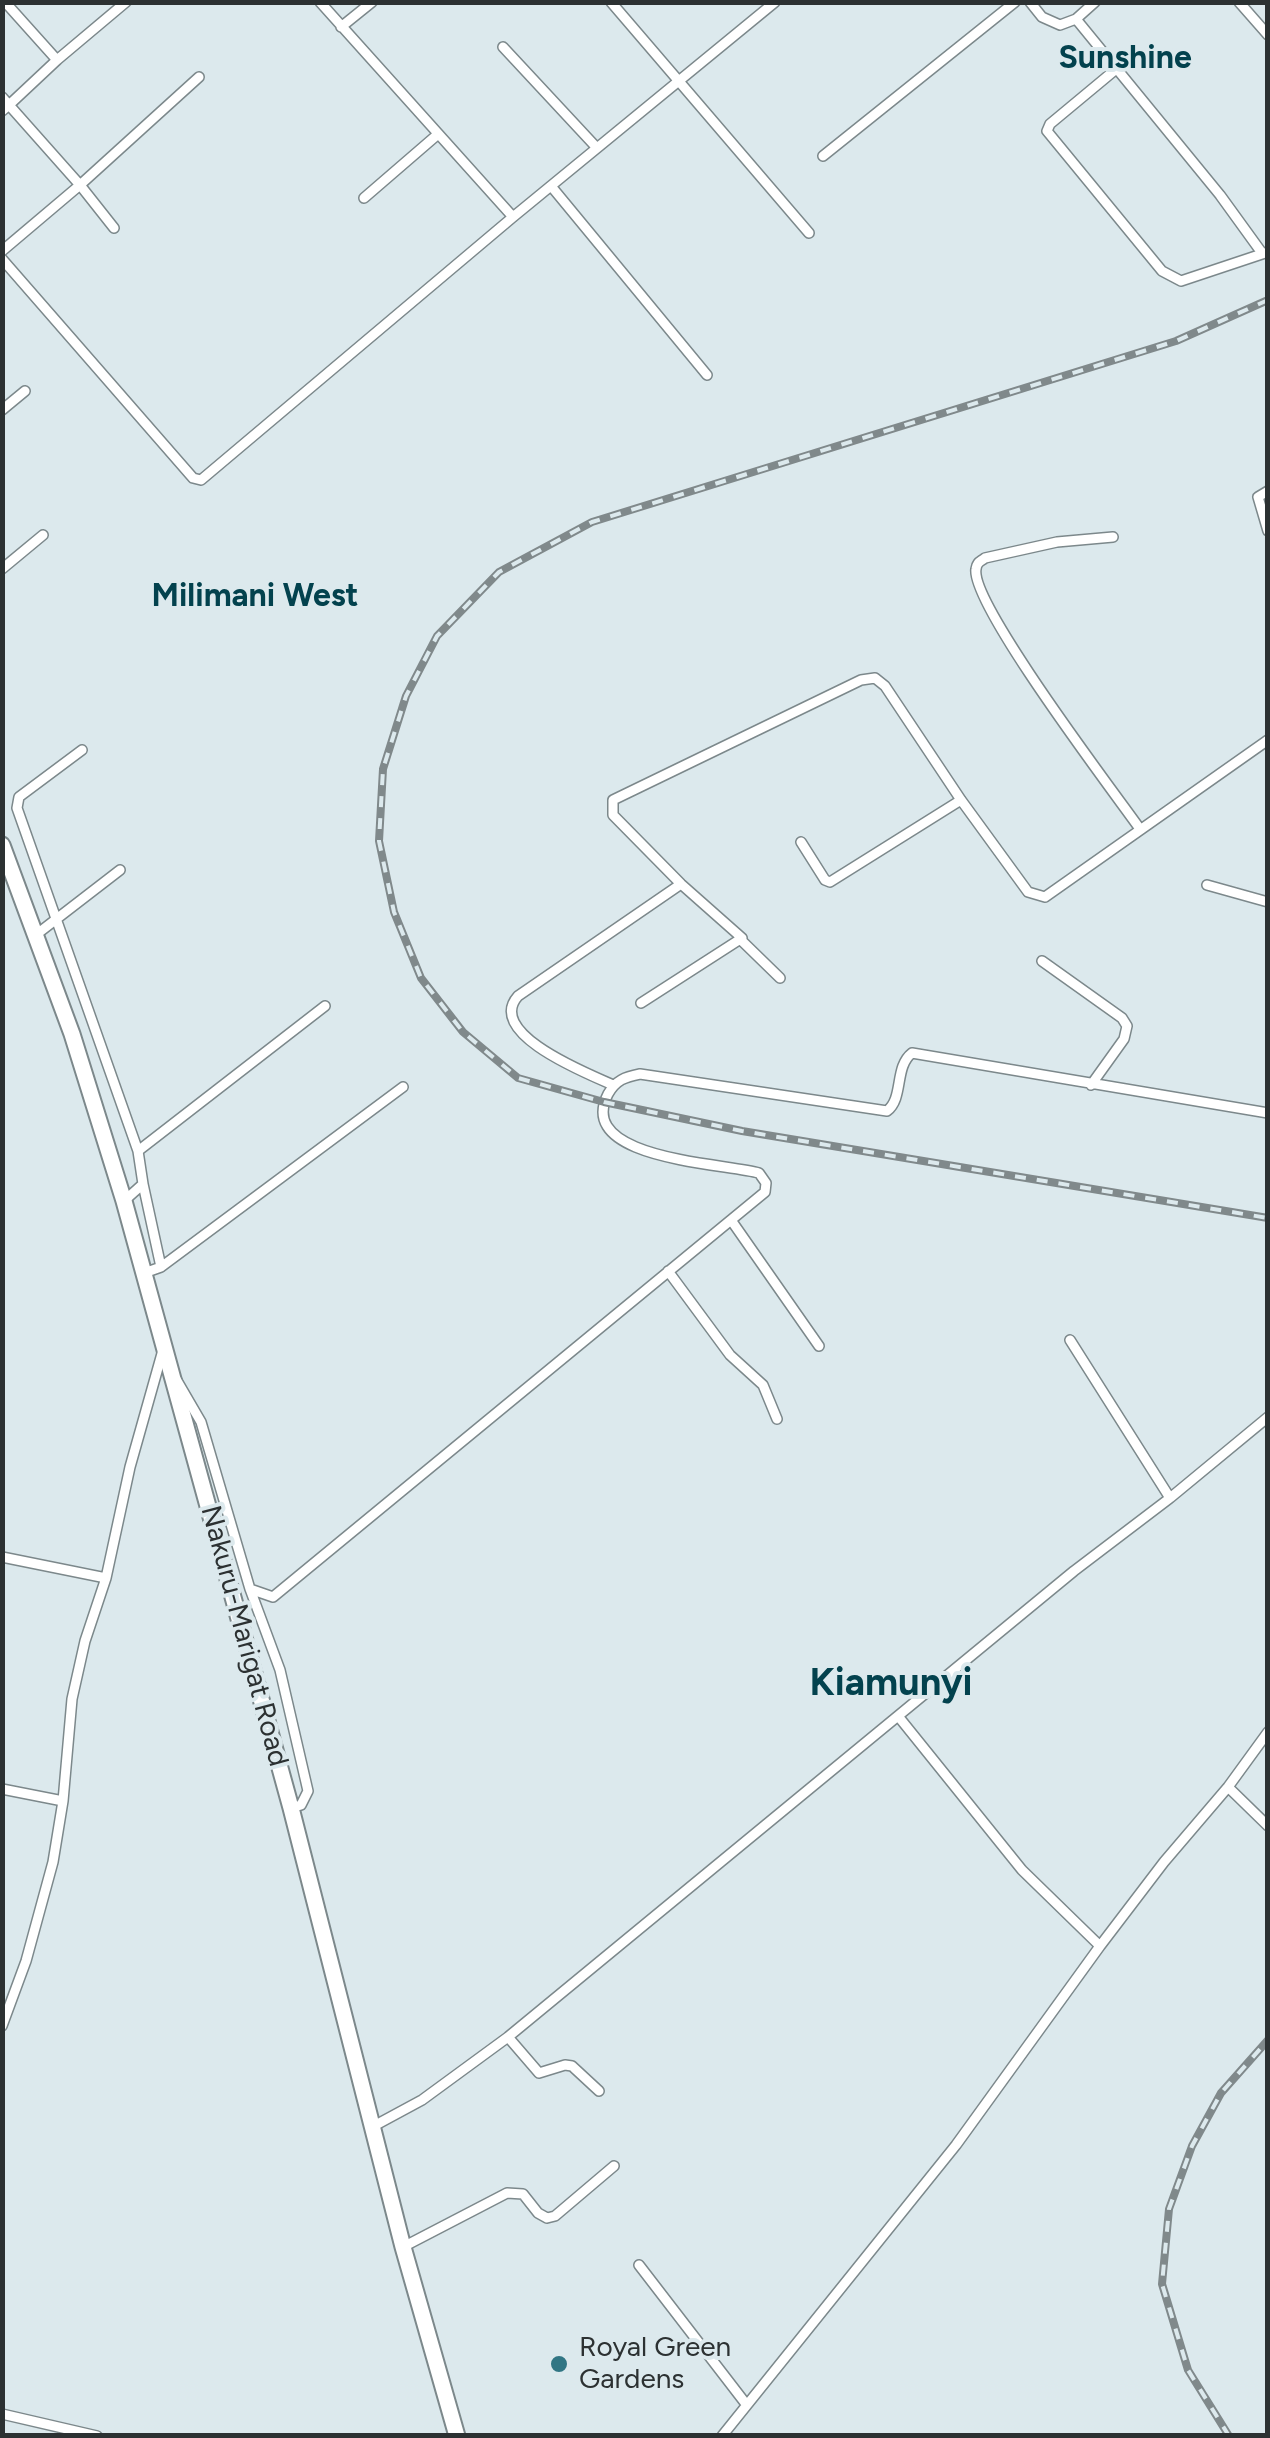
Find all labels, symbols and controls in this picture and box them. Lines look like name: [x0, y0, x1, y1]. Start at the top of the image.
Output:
district label: Sunshine: [1058, 40, 1192, 78]
district label: Milimani West: [152, 578, 358, 616]
street label: Nakuru-Marigat Road: [193, 1502, 295, 1770]
district label: Kiamunyi: [809, 1661, 973, 1707]
place label: Royal Green Gardens: [579, 2331, 731, 2397]
marker: Royal Green Gardens: [548, 2353, 570, 2375]

